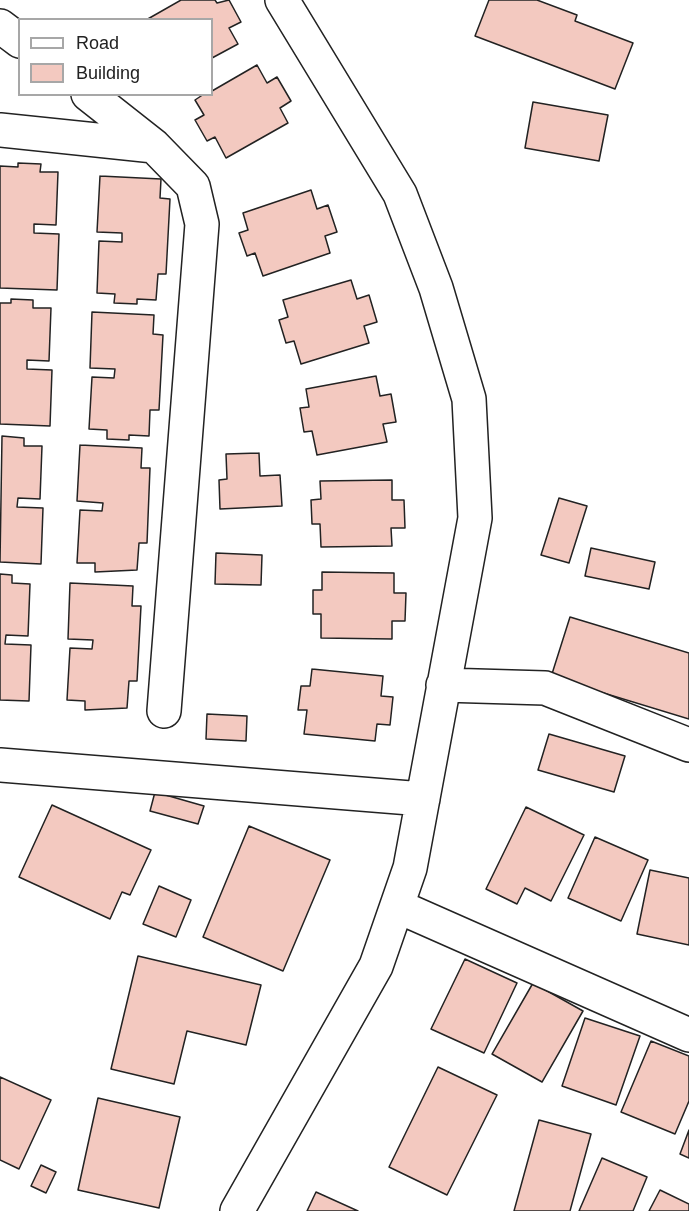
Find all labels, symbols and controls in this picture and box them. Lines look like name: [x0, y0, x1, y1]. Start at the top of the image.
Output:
legend: [18, 18, 213, 96]
text: Road: [76, 33, 119, 53]
text: Building: [76, 63, 140, 83]

